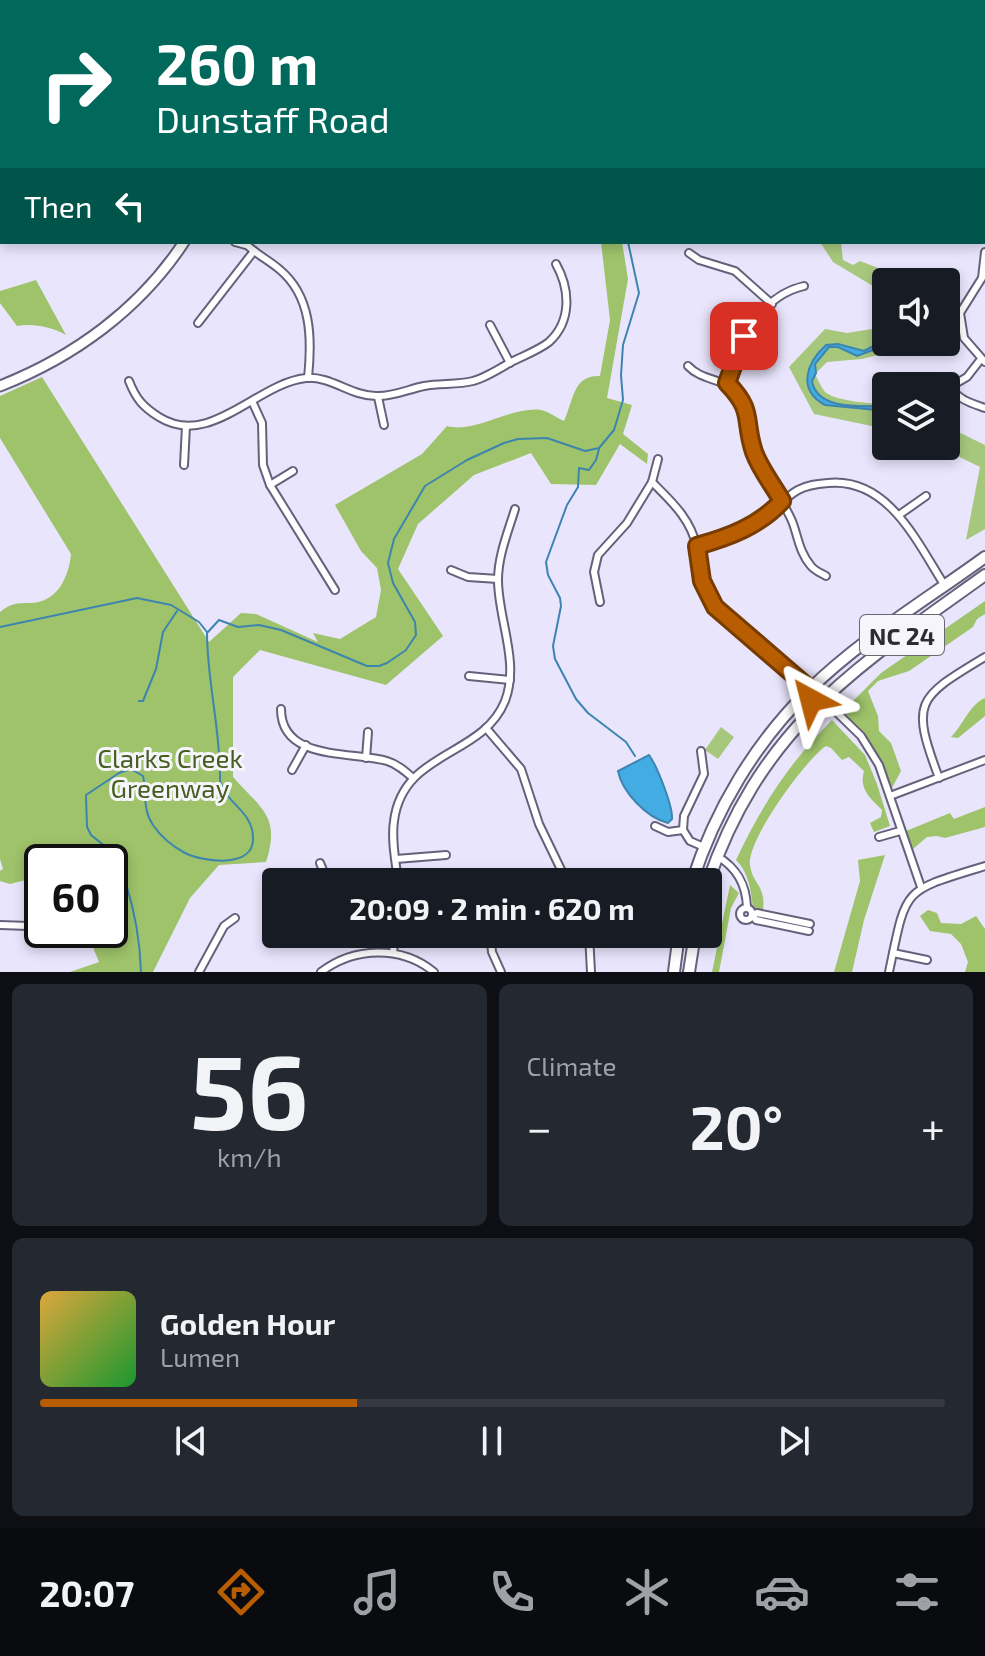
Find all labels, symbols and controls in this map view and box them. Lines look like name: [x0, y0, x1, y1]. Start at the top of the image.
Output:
text: 260 m: [156, 29, 318, 96]
icon: right: [24, 32, 128, 136]
text: Dunstaff Road: [156, 97, 390, 140]
icon: left: [108, 184, 152, 228]
text: Then: [24, 188, 92, 224]
map controls: [872, 268, 960, 460]
button: sound: [872, 268, 960, 356]
pin: [710, 302, 778, 370]
icon: arrive: [722, 314, 766, 358]
button: layers: [872, 372, 960, 460]
road number: NC 24: [860, 615, 944, 655]
position arrow: [769, 658, 853, 742]
park label: Clarks Creek Greenway: [97, 742, 243, 803]
speed limit sign: 60: [24, 844, 128, 948]
text: 20:09 · 2 min · 620 m: [349, 890, 635, 926]
text: 56: [190, 1026, 309, 1151]
text: Climate: [527, 1050, 616, 1081]
text: 20°: [690, 1090, 783, 1162]
text: −: [527, 1100, 552, 1153]
text: +: [921, 1100, 945, 1153]
text: km/h: [217, 1141, 282, 1172]
text: Golden Hour: [160, 1305, 335, 1341]
text: Lumen: [160, 1341, 240, 1372]
icon: previous: [169, 1419, 213, 1463]
icon: pause: [470, 1419, 514, 1463]
icon: next: [772, 1419, 816, 1463]
icon: directions: [213, 1564, 269, 1620]
icon: music: [349, 1564, 405, 1620]
icon: phone: [484, 1564, 540, 1620]
icon: climate: [619, 1564, 675, 1620]
icon: car: [754, 1564, 810, 1620]
icon: filters: [889, 1564, 945, 1620]
text: 20:07: [40, 1571, 134, 1614]

